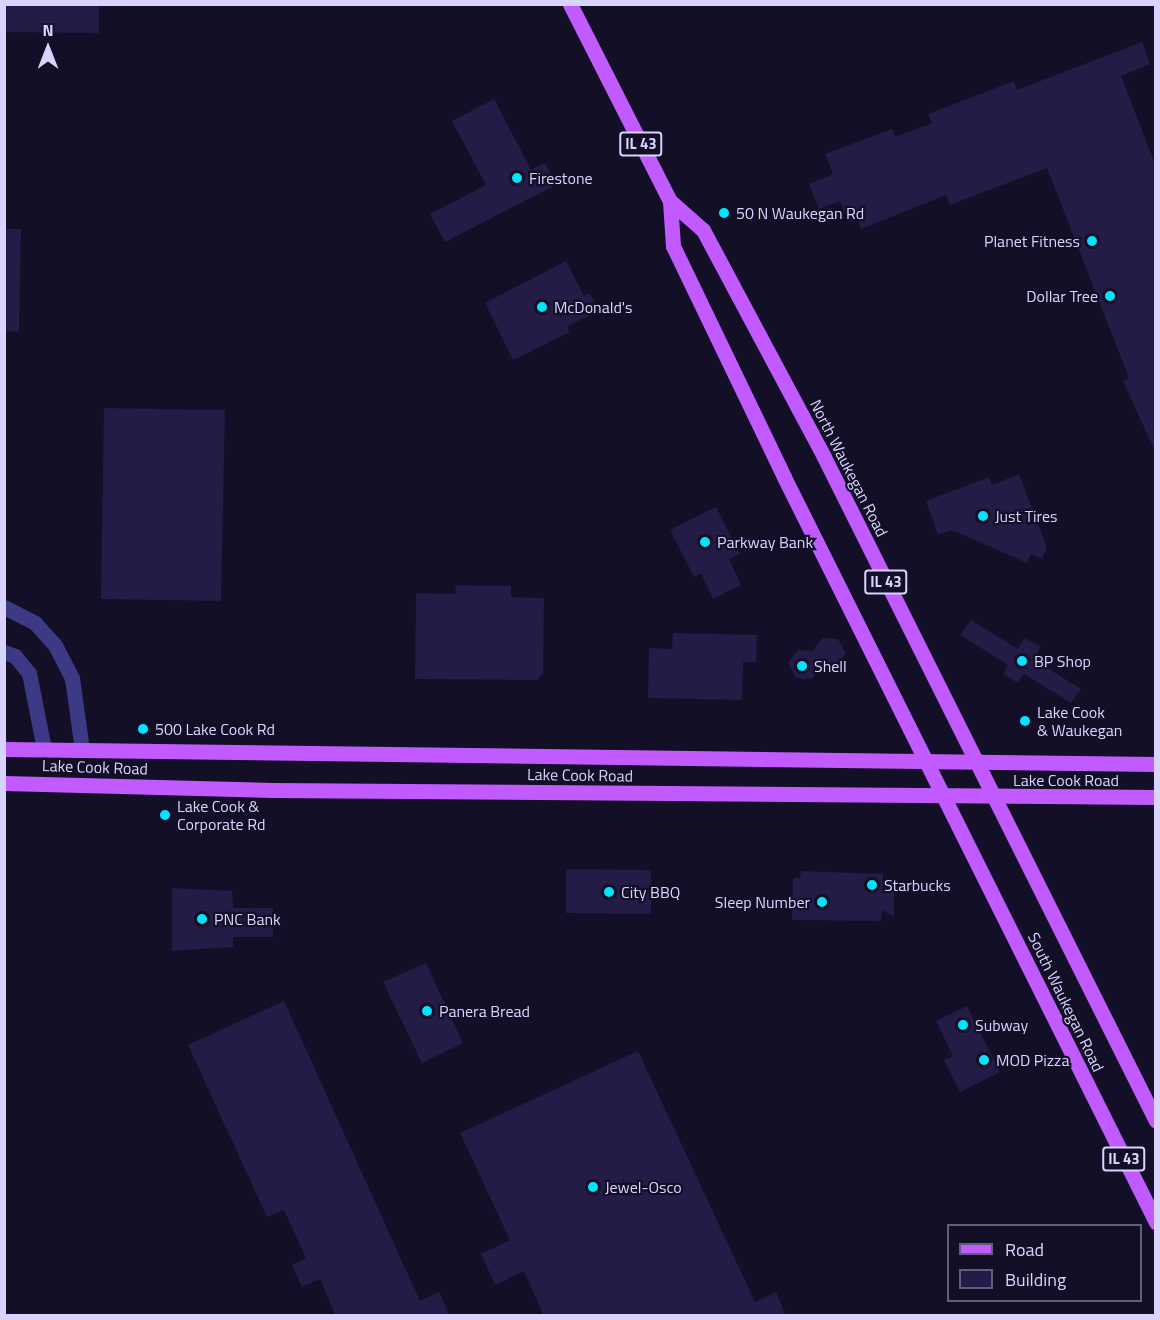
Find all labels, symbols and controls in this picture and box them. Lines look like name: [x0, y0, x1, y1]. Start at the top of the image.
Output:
north arrow: [18, 18, 78, 78]
text: N: [42, 18, 54, 42]
road number: IL 43: [618, 132, 664, 156]
place label: Firestone: [529, 168, 593, 188]
marker: Firestone: [510, 171, 524, 185]
place label: 50 N Waukegan Rd: [736, 203, 864, 223]
marker: 50 N Waukegan Rd: [717, 206, 731, 220]
place label: Planet Fitness: [984, 231, 1080, 251]
marker: Planet Fitness: [1085, 234, 1099, 248]
place label: Dollar Tree: [1026, 286, 1098, 306]
marker: Dollar Tree: [1103, 289, 1117, 303]
place label: McDonald's: [554, 297, 633, 317]
marker: McDonald's: [535, 300, 549, 314]
street label: North Waukegan Road: [806, 396, 892, 540]
place label: Just Tires: [995, 506, 1058, 526]
marker: Just Tires: [976, 509, 990, 523]
place label: Parkway Bank: [717, 532, 813, 552]
marker: Parkway Bank: [698, 535, 712, 549]
road number: IL 43: [864, 570, 908, 594]
place label: BP Shop: [1034, 651, 1091, 671]
marker: BP Shop: [1015, 654, 1029, 668]
place label: Shell: [814, 656, 847, 676]
marker: Shell: [795, 659, 809, 673]
place label: Lake Cook & Waukegan: [1037, 702, 1122, 740]
marker: Lake Cook & Waukegan: [1018, 714, 1032, 728]
place label: 500 Lake Cook Rd: [155, 719, 275, 739]
marker: 500 Lake Cook Rd: [136, 722, 150, 736]
street label: Lake Cook Road: [42, 756, 148, 778]
street label: Lake Cook Road: [527, 764, 633, 786]
street label: Lake Cook Road: [1013, 770, 1119, 790]
place label: Lake Cook & Corporate Rd: [177, 796, 265, 834]
marker: Lake Cook & Corporate Rd: [158, 808, 172, 822]
place label: Starbucks: [884, 875, 951, 895]
marker: Starbucks: [865, 878, 879, 892]
place label: City BBQ: [621, 882, 680, 902]
marker: City BBQ: [602, 885, 616, 899]
place label: Sleep Number: [715, 892, 810, 912]
marker: Sleep Number: [815, 895, 829, 909]
place label: PNC Bank: [214, 909, 281, 929]
marker: PNC Bank: [195, 912, 209, 926]
street label: South Waukegan Road: [1024, 929, 1108, 1075]
place label: Panera Bread: [439, 1001, 530, 1021]
marker: Panera Bread: [420, 1004, 434, 1018]
place label: Subway: [975, 1015, 1028, 1035]
marker: Subway: [956, 1018, 970, 1032]
place label: MOD Pizza: [996, 1050, 1069, 1070]
marker: MOD Pizza: [977, 1053, 991, 1067]
road number: IL 43: [1102, 1147, 1146, 1171]
place label: Jewel-Osco: [605, 1177, 682, 1197]
marker: Jewel-Osco: [586, 1180, 600, 1194]
legend: [947, 1224, 1142, 1302]
text: Road: [1005, 1236, 1044, 1263]
text: Building: [1005, 1266, 1066, 1293]

